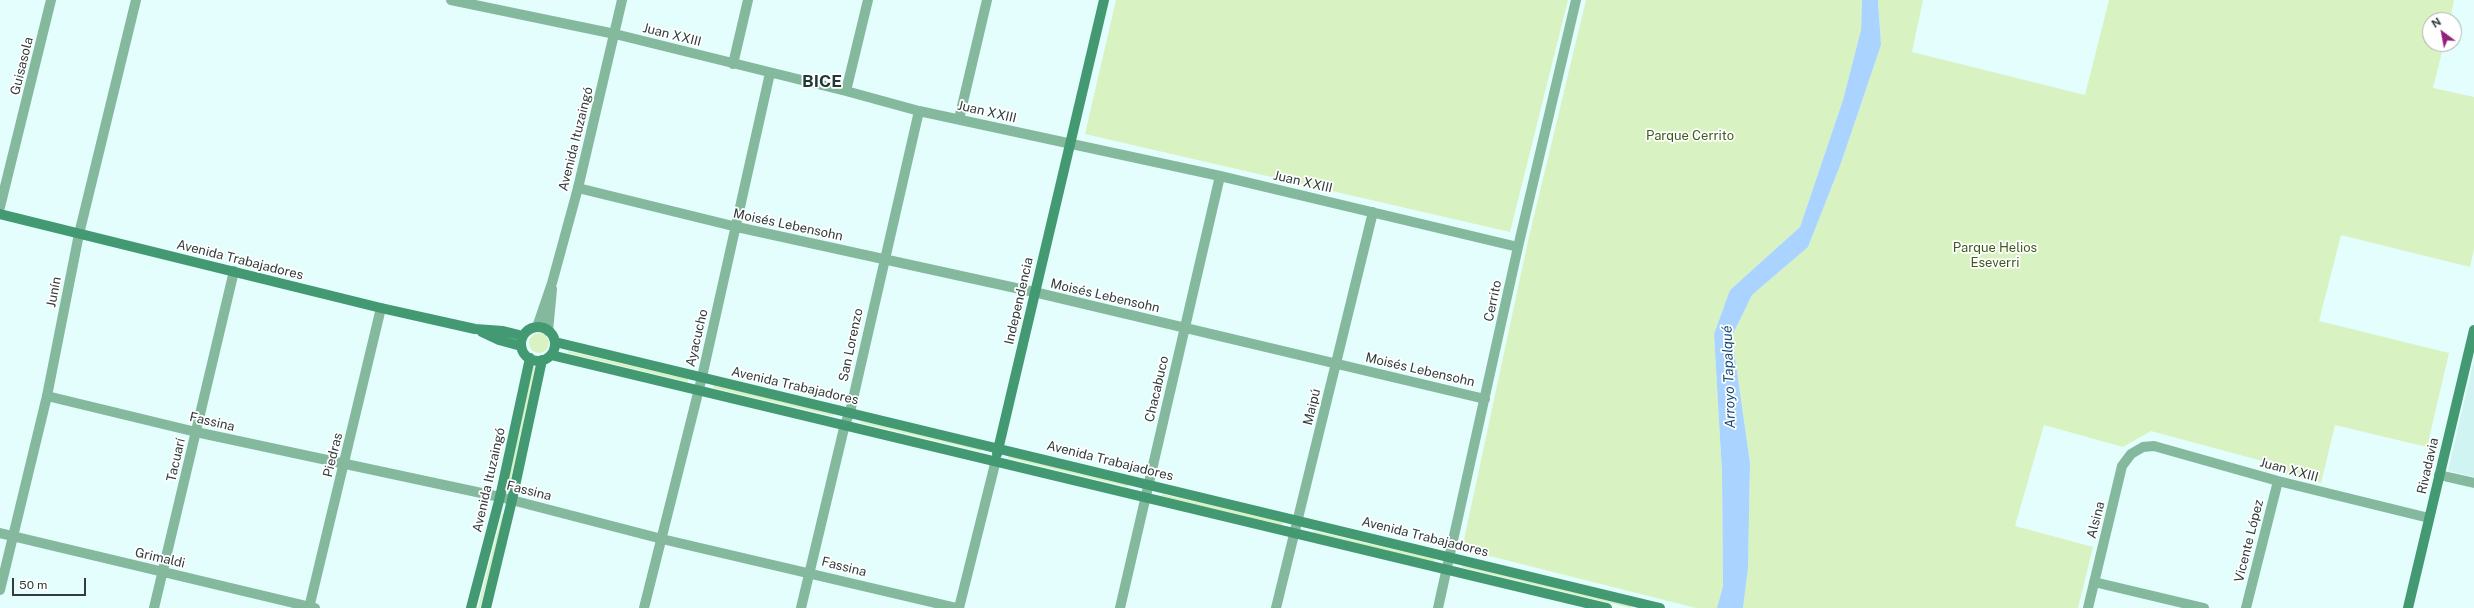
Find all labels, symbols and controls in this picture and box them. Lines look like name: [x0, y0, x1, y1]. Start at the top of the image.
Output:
north arrow: [2422, 12, 2462, 52]
text: N: [2429, 15, 2443, 30]
street label: Juan XXIII: [641, 20, 703, 50]
street label: Guisasola: [7, 35, 37, 97]
district label: BICE: [802, 72, 842, 92]
street label: Avenida Ituzaingó: [556, 85, 596, 193]
street label: Juan XXIII: [956, 98, 1018, 126]
park label: Parque Cerrito: [1646, 128, 1734, 144]
street label: Juan XXIII: [1272, 168, 1334, 196]
street label: Moisés Lebensohn: [732, 206, 844, 244]
street label: Avenida Trabajadores: [175, 237, 305, 283]
park label: Parque Helios Eseverri: [1953, 240, 2037, 271]
street label: Independencia: [1001, 256, 1037, 346]
street label: Junín: [43, 275, 65, 309]
street label: Moisés Lebensohn: [1049, 276, 1161, 316]
street label: Cerrito: [1481, 279, 1505, 323]
street label: San Lorenzo: [836, 307, 866, 383]
street label: Ayacucho: [683, 308, 711, 368]
water label: Arroyo Tapalqué: [1719, 325, 1739, 429]
street label: Moisés Lebensohn: [1364, 350, 1476, 390]
street label: Chacabuco: [1142, 354, 1172, 424]
street label: Avenida Trabajadores: [730, 364, 860, 408]
street label: Maipú: [1300, 387, 1324, 427]
street label: Fassina: [188, 409, 236, 435]
street label: Avenida Ituzaingó: [469, 426, 509, 534]
street label: Piedras: [320, 431, 346, 479]
street label: Rivadavia: [2414, 436, 2442, 496]
street label: Tacuarí: [163, 437, 189, 483]
street label: Avenida Trabajadores: [1045, 438, 1175, 484]
street label: Juan XXIII: [2258, 455, 2320, 485]
street label: Fassina: [505, 478, 553, 504]
street label: Vicente López: [2231, 498, 2267, 584]
street label: Alsina: [2084, 500, 2108, 540]
street label: Avenida Trabajadores: [1360, 514, 1490, 560]
street label: Grimaldi: [133, 545, 187, 571]
street label: Fassina: [820, 554, 868, 580]
scale bar: [14, 570, 88, 596]
text: 50 m: [19, 578, 47, 592]

